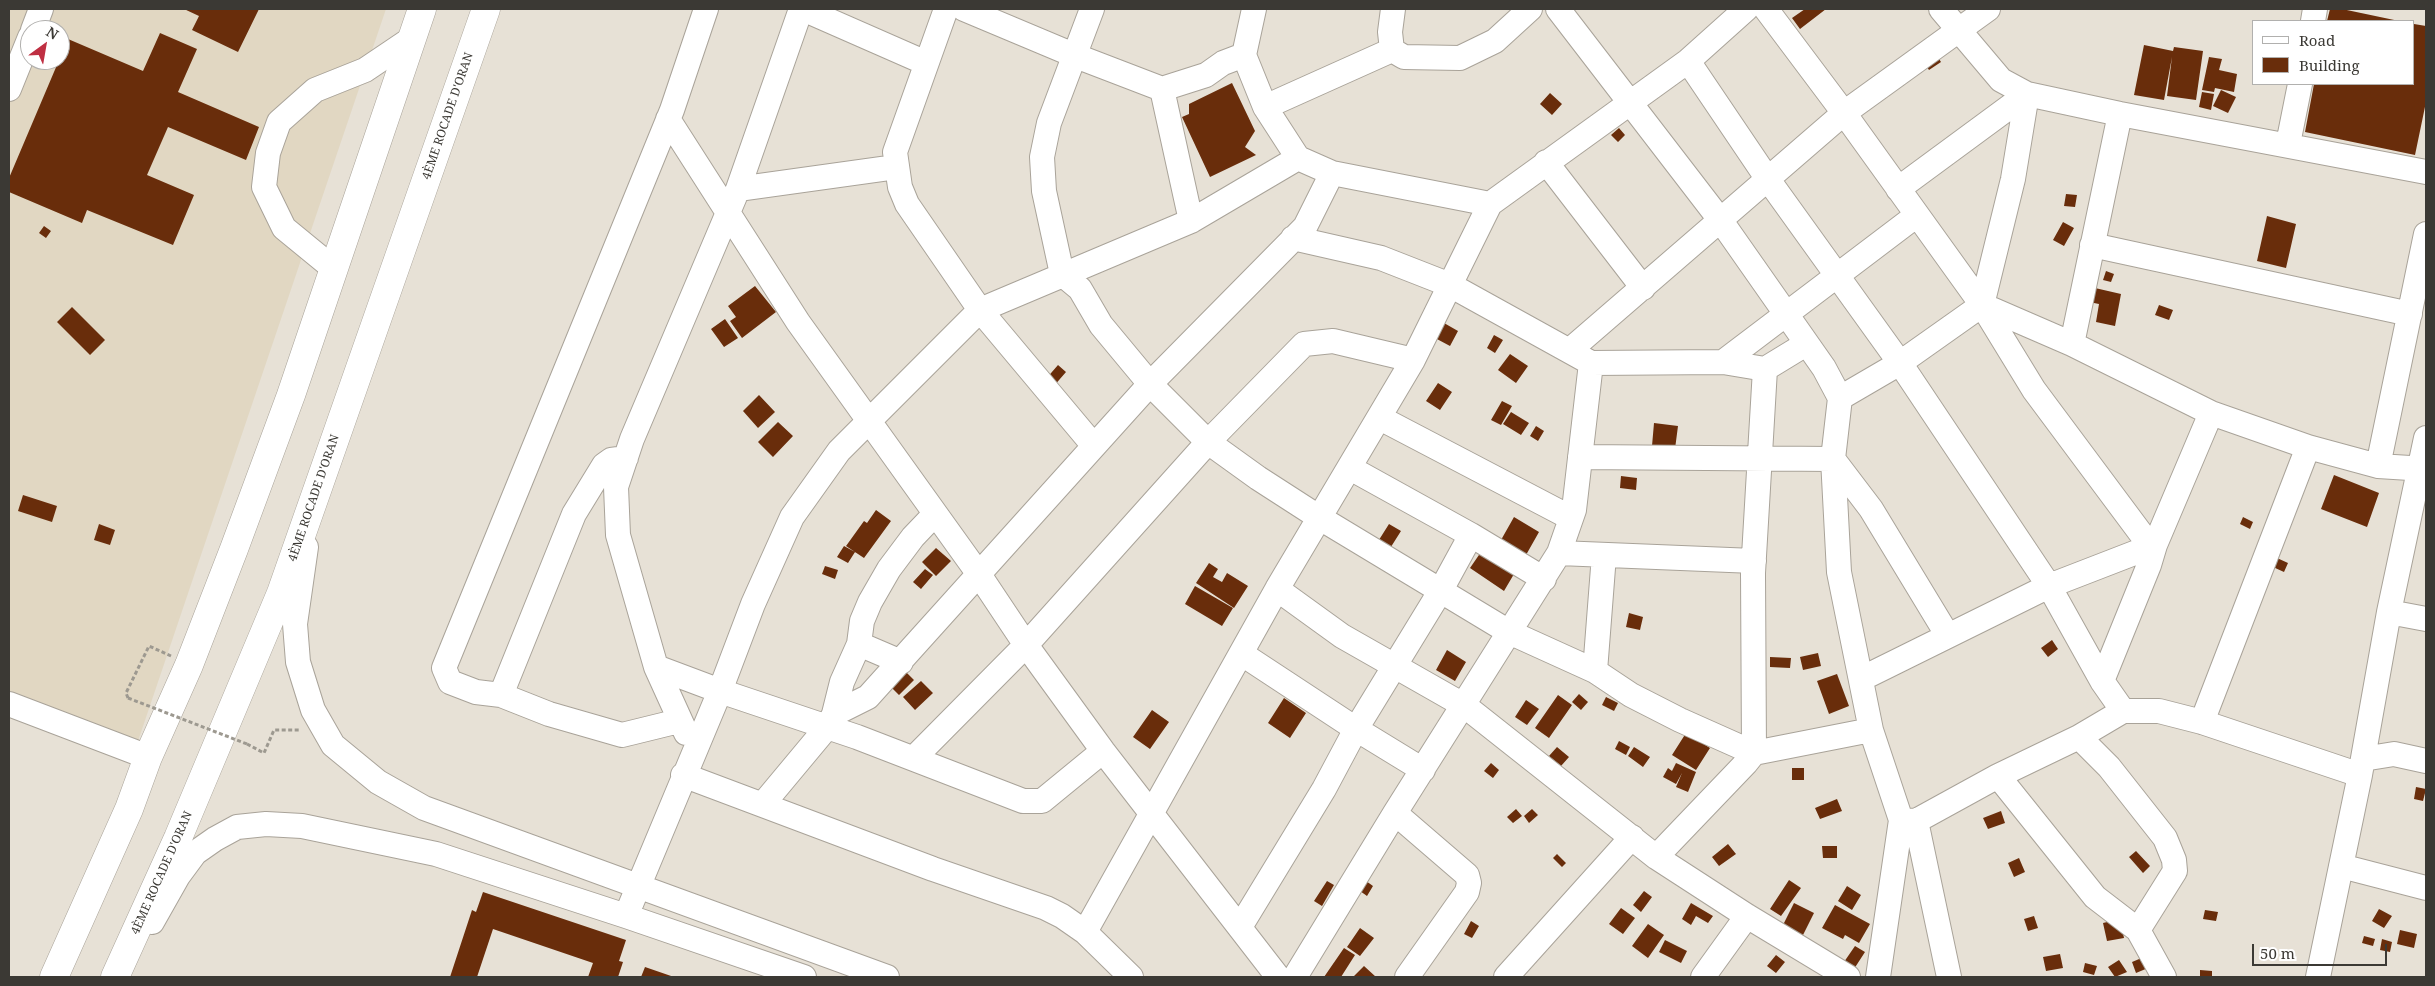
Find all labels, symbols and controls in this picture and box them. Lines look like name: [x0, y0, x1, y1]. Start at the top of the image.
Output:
north arrow: [20, 20, 70, 70]
legend: [2252, 20, 2415, 85]
text: N: [43, 22, 62, 44]
text: Road: [2299, 30, 2335, 50]
street label: 4ÈME ROCADE D'ORAN: [419, 51, 477, 181]
text: Building: [2299, 55, 2360, 75]
street label: 4ÈME ROCADE D'ORAN: [285, 433, 343, 563]
street label: 4ÈME ROCADE D'ORAN: [128, 809, 196, 937]
scale bar: [2255, 934, 2390, 966]
text: 50 m: [2260, 943, 2295, 963]

